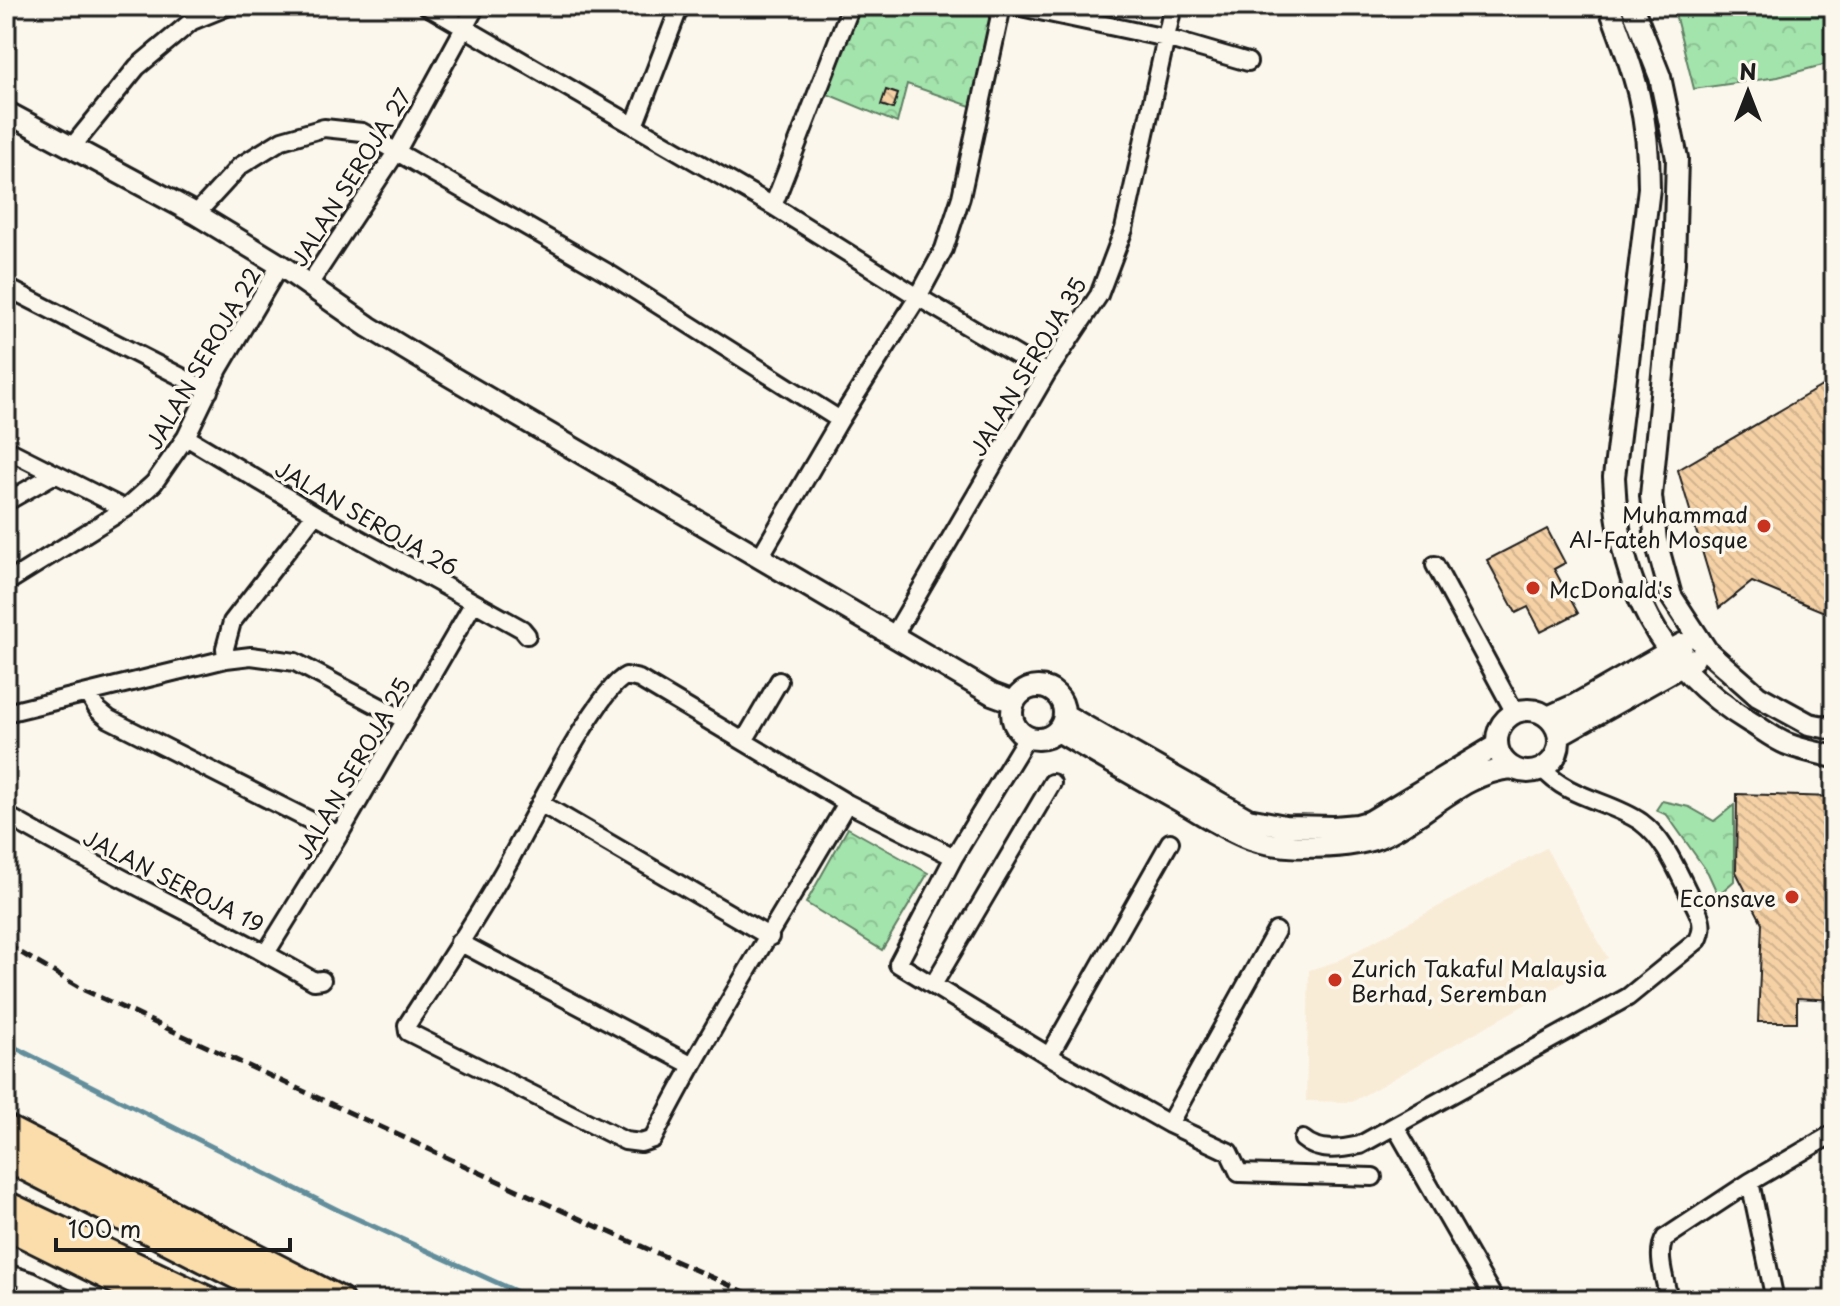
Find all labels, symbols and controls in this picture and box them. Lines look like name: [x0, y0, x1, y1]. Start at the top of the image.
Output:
north arrow: [1708, 52, 1788, 132]
text: N: [1739, 54, 1757, 87]
street label: JALAN SEROJA 27: [282, 81, 418, 273]
street label: JALAN SEROJA 22: [136, 261, 268, 455]
street label: JALAN SEROJA 35: [960, 270, 1094, 462]
street label: JALAN SEROJA 26: [270, 451, 464, 583]
place label: Muhammad Al-Fateh Mosque: [1569, 497, 1748, 555]
marker: Muhammad Al-Fateh Mosque: [1755, 517, 1773, 535]
place label: McDonald's: [1549, 572, 1672, 605]
marker: McDonald's: [1524, 579, 1542, 597]
street label: JALAN SEROJA 25: [286, 671, 418, 865]
street label: JALAN SEROJA 19: [78, 820, 270, 940]
place label: Econsave: [1679, 881, 1776, 914]
marker: Econsave: [1783, 888, 1801, 906]
place label: Zurich Takaful Malaysia Berhad, Seremban: [1351, 951, 1607, 1009]
marker: Zurich Takaful Malaysia Berhad, Seremban: [1326, 971, 1344, 989]
scale bar: [56, 1202, 290, 1252]
text: 100 m: [68, 1210, 141, 1246]

